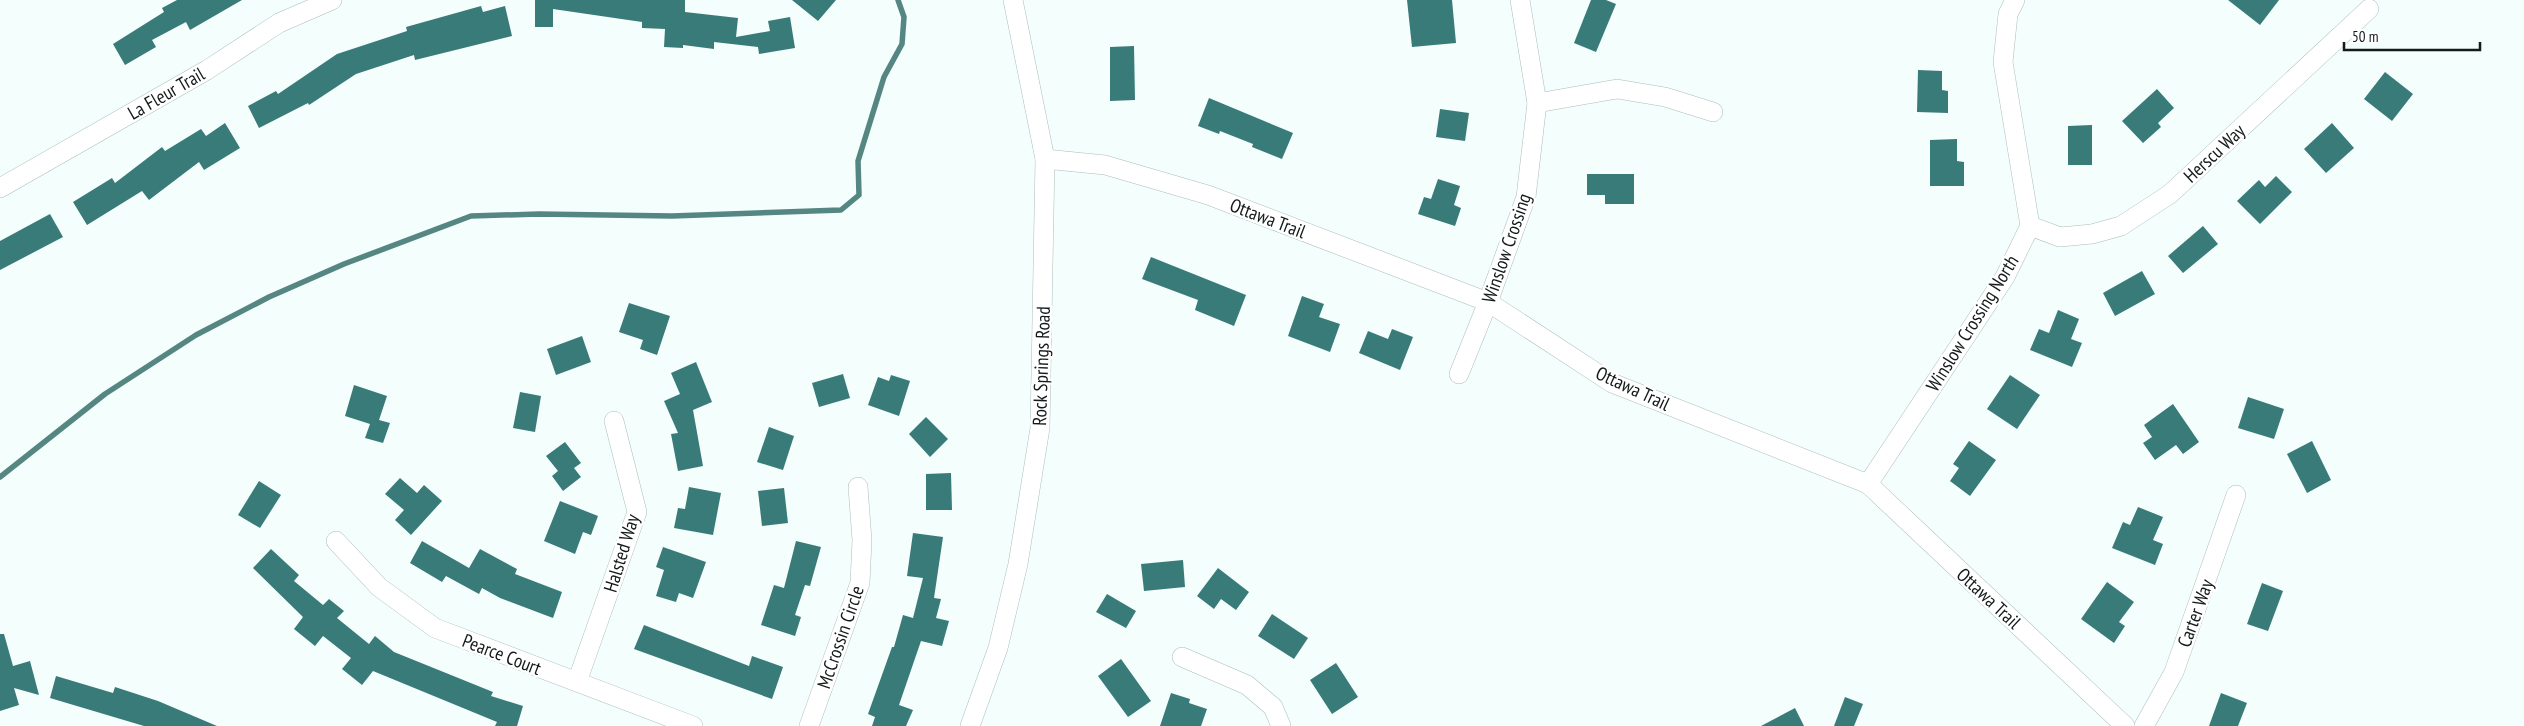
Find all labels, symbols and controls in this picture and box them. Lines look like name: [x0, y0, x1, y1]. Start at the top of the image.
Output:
scale bar: [2344, 20, 2480, 52]
text: 50 m: [2352, 27, 2378, 46]
street label: La Fleur Trail: [123, 61, 209, 125]
street label: Herscu Way: [2178, 118, 2250, 187]
street label: Winslow Crossing: [1476, 190, 1536, 306]
street label: Ottawa Trail: [1227, 193, 1310, 244]
street label: Winslow Crossing North: [1920, 250, 2024, 396]
street label: Rock Springs Road: [1027, 306, 1055, 426]
street label: Ottawa Trail: [1592, 360, 1674, 416]
street label: Halsted Way: [598, 510, 644, 595]
street label: Ottawa Trail: [1952, 562, 2027, 634]
street label: Carter Way: [2172, 575, 2219, 650]
street label: McCrossin Circle: [811, 582, 869, 692]
street label: Pearce Court: [459, 628, 546, 680]

